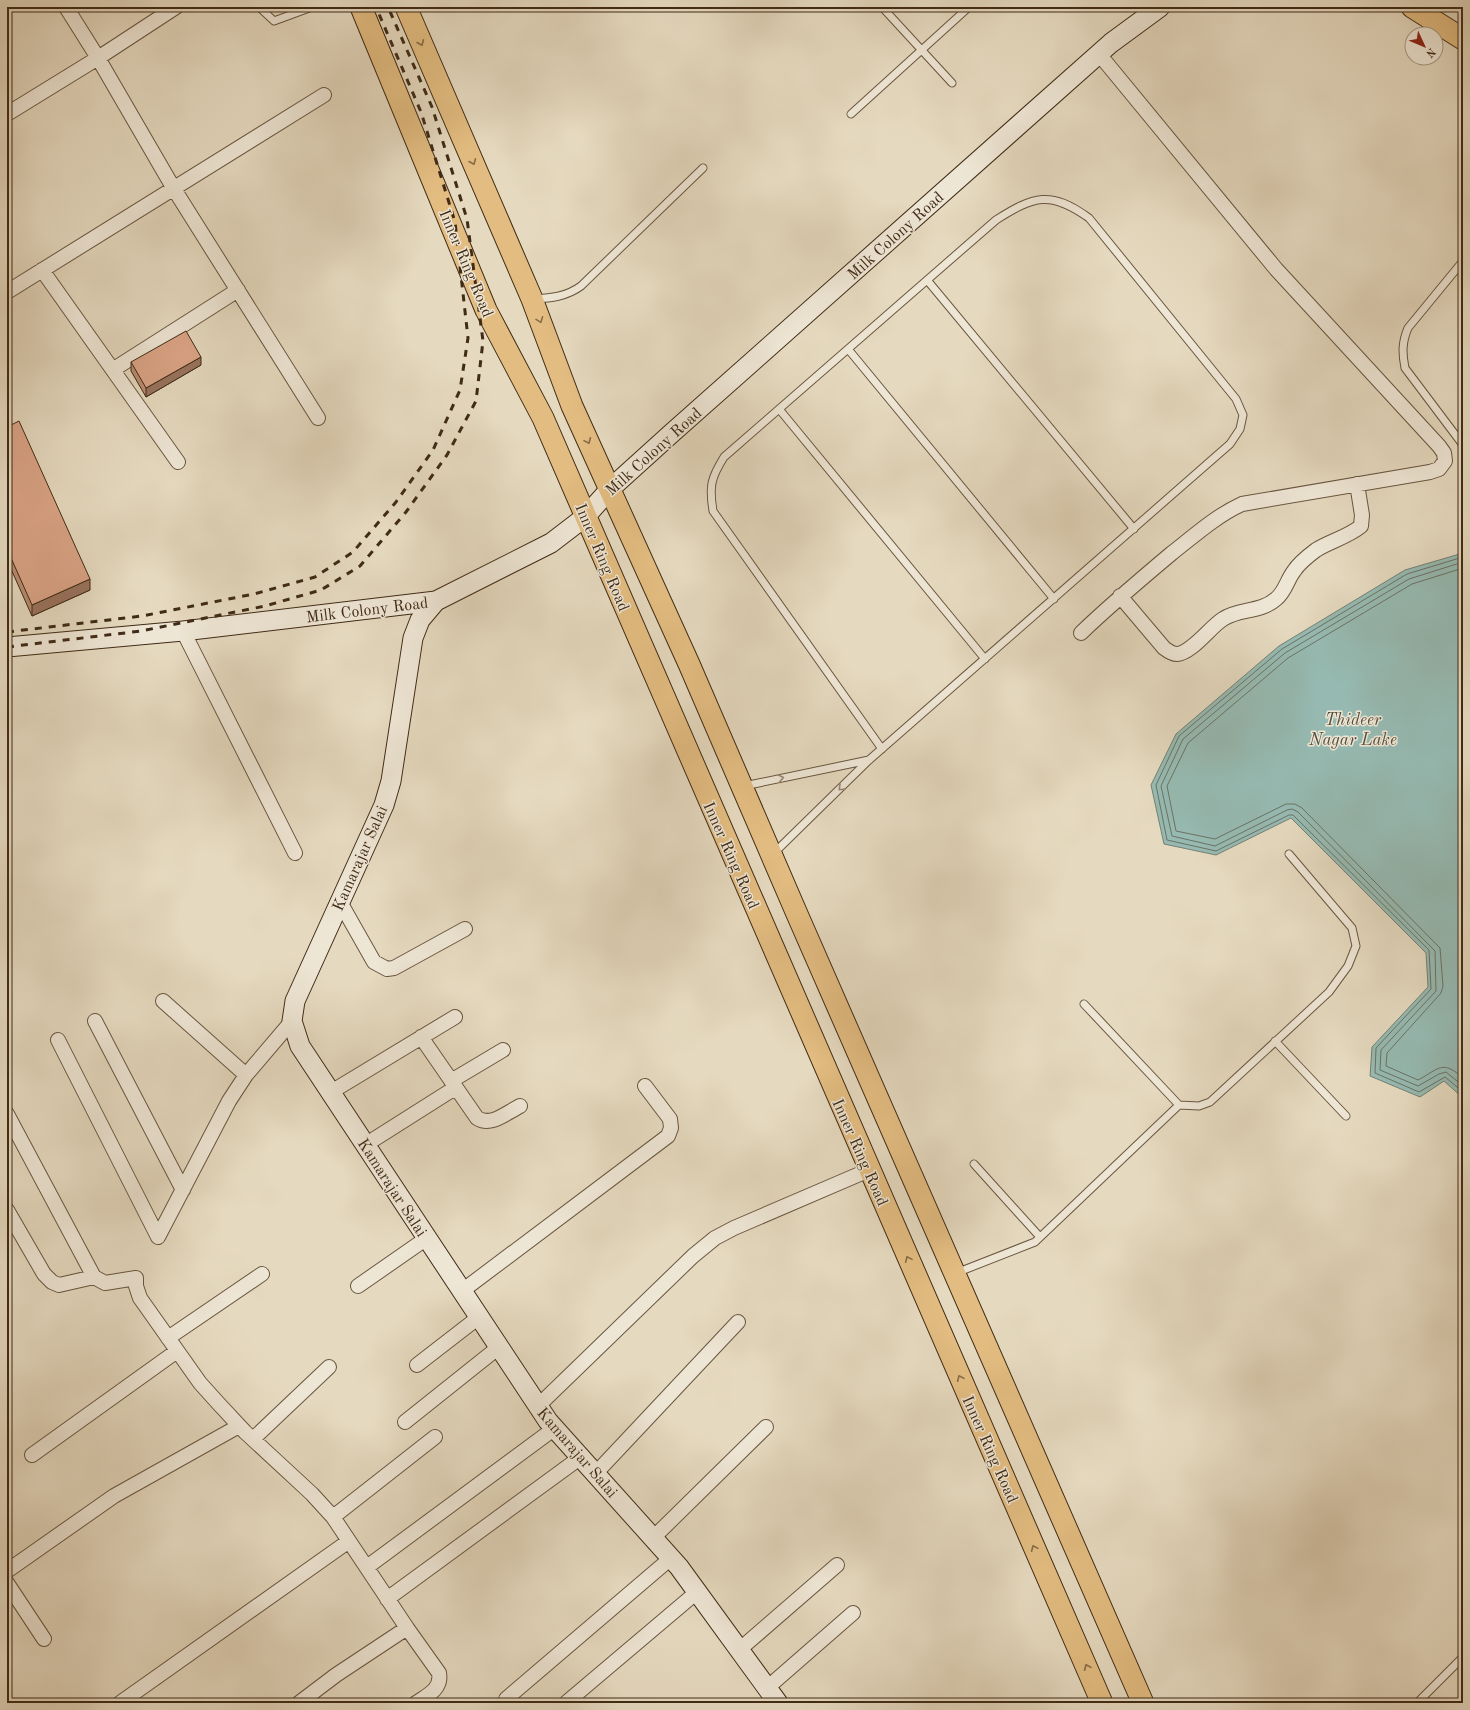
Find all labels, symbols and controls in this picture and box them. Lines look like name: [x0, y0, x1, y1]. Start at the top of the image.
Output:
north arrow: [1404, 26, 1444, 66]
one-way arrow: [416, 38, 424, 46]
text: N: [1423, 45, 1437, 59]
one-way arrow: [468, 158, 476, 166]
street label: Milk Colony Road: [845, 189, 947, 284]
street label: Inner Ring Road: [435, 208, 495, 320]
one-way arrow: [536, 317, 544, 324]
street label: Milk Colony Road: [603, 405, 705, 500]
one-way arrow: [583, 437, 591, 444]
street label: Inner Ring Road: [571, 502, 631, 614]
street label: Milk Colony Road: [305, 596, 429, 626]
water label: Thideer Nagar Lake: [1308, 712, 1397, 749]
one-way arrow: [778, 775, 784, 783]
one-way arrow: [838, 783, 846, 790]
street label: Inner Ring Road: [699, 800, 761, 912]
street label: Kamarajar Salai: [330, 804, 391, 914]
street label: Inner Ring Road: [828, 1097, 890, 1209]
street label: Kamarajar Salai: [354, 1136, 429, 1240]
one-way arrow: [905, 1255, 913, 1263]
one-way arrow: [957, 1374, 965, 1382]
street label: Inner Ring Road: [958, 1394, 1020, 1506]
street label: Kamarajar Salai: [533, 1405, 620, 1501]
one-way arrow: [1031, 1545, 1039, 1552]
one-way arrow: [1083, 1664, 1091, 1671]

